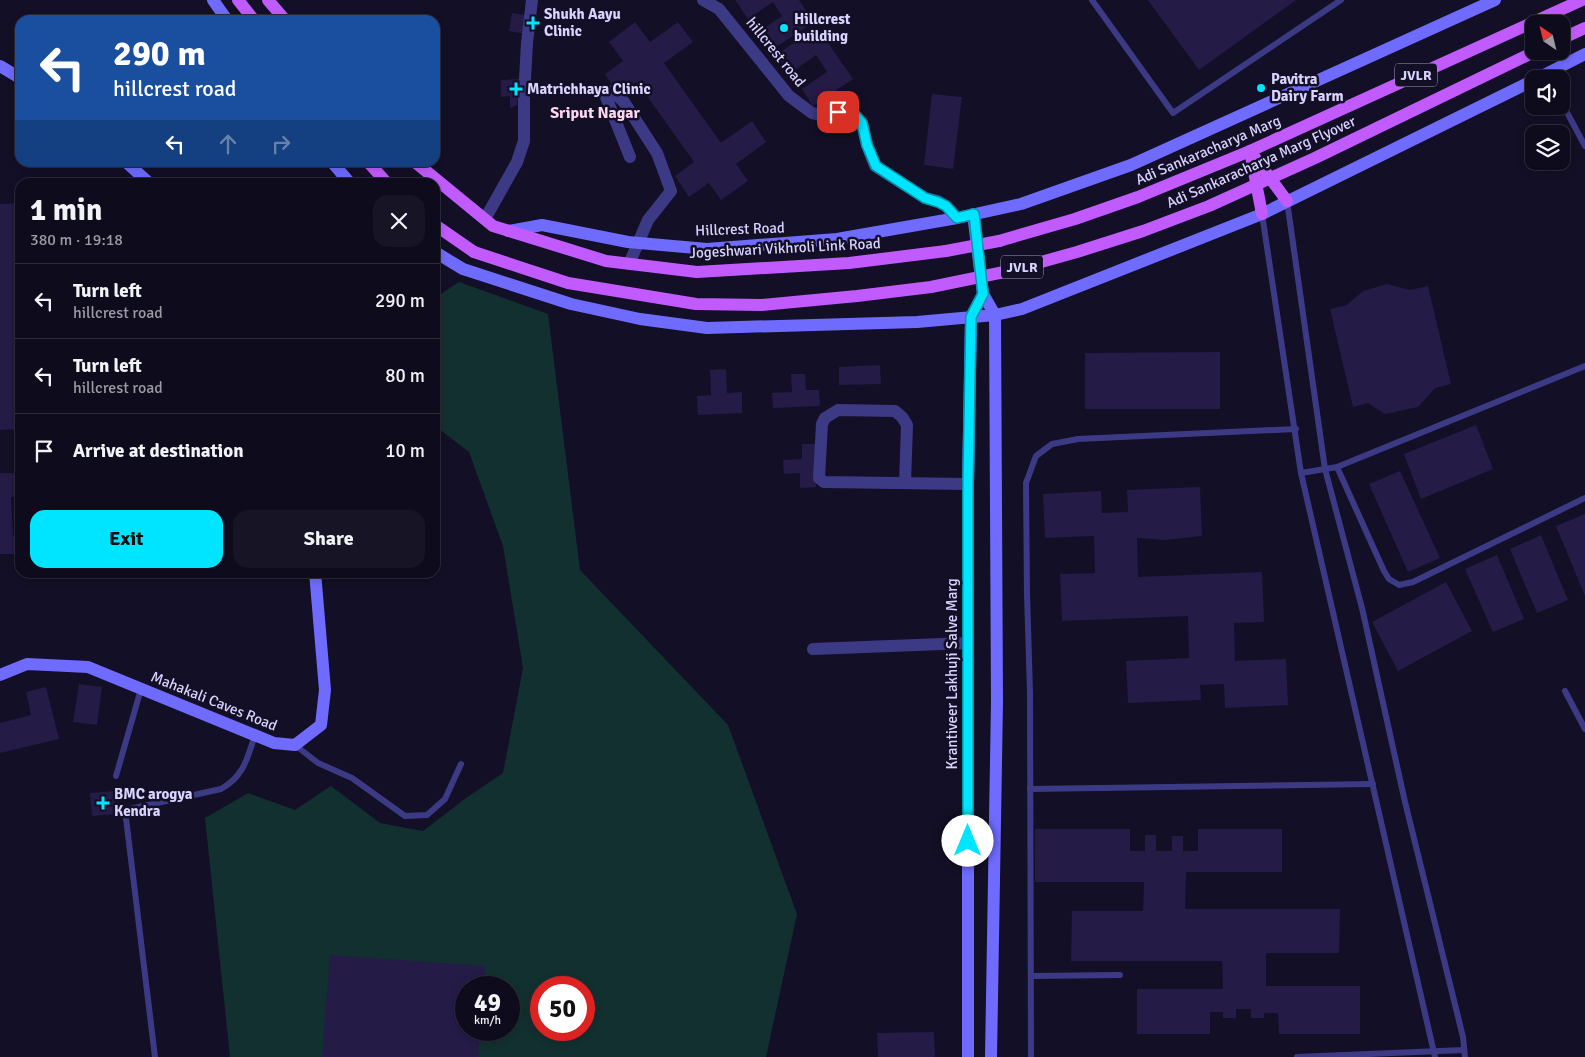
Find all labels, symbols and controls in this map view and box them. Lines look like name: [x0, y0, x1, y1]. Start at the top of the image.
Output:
place label: Shukh Aayu Clinic: [544, 5, 621, 40]
place label: Hillcrest building: [794, 10, 851, 45]
street label: hillcrest road: [743, 14, 810, 90]
north arrow: [1525, 15, 1570, 60]
map controls: [1525, 15, 1570, 170]
marker: Shukh Aayu Clinic: [526, 16, 540, 30]
marker: Hillcrest building: [778, 22, 790, 34]
text: 290 m: [113, 32, 206, 75]
icon: left: [30, 35, 95, 100]
road number: JVLR: [1395, 64, 1437, 86]
place label: Pavitra Dairy Farm: [1271, 70, 1344, 105]
button: sound: [1525, 70, 1570, 115]
text: hillcrest road: [113, 75, 236, 102]
place label: Matrichhaya Clinic: [527, 80, 651, 98]
marker: Matrichhaya Clinic: [509, 82, 523, 96]
marker: Pavitra Dairy Farm: [1255, 82, 1267, 94]
pin: [817, 91, 859, 133]
icon: arrive: [824, 98, 852, 126]
district label: Sriput Nagar: [550, 103, 640, 123]
street label: Adi Sankaracharya Marg: [1133, 111, 1283, 189]
street label: Adi Sankaracharya Marg Flyover: [1163, 112, 1359, 212]
button: layers: [1525, 125, 1570, 170]
icon: left: [161, 130, 189, 158]
icon: ahead: [214, 130, 242, 158]
icon: right: [267, 130, 295, 158]
text: 1 min: [30, 192, 102, 229]
button: close: [373, 195, 425, 247]
street label: Hillcrest Road: [695, 218, 785, 240]
text: 380 m · 19:18: [30, 230, 123, 250]
street label: Jogeshwari Vikhroli Link Road: [689, 234, 881, 262]
road number: JVLR: [1001, 256, 1043, 278]
text: Turn left: [73, 279, 142, 303]
icon: left: [30, 287, 58, 315]
text: 290 m: [375, 289, 425, 313]
text: hillcrest road: [73, 303, 163, 323]
text: Turn left: [73, 354, 142, 378]
icon: left: [30, 362, 58, 390]
text: 80 m: [385, 364, 425, 388]
text: hillcrest road: [73, 378, 163, 398]
icon: arrive: [30, 437, 58, 465]
text: Arrive at destination: [73, 439, 244, 463]
text: 10 m: [385, 439, 425, 463]
button: Exit: [30, 510, 223, 568]
button: Share: [233, 510, 425, 568]
street label: Krantiveer Lakhuji Salve Marg: [943, 578, 961, 770]
street label: Mahakali Caves Road: [148, 667, 280, 735]
place label: BMC arogya Kendra: [114, 785, 193, 820]
marker: BMC arogya Kendra: [96, 796, 110, 810]
position arrow: [941, 814, 993, 866]
speed limit sign: 50: [530, 976, 595, 1041]
text: 49: [474, 987, 501, 1018]
text: km/h: [474, 1013, 501, 1028]

